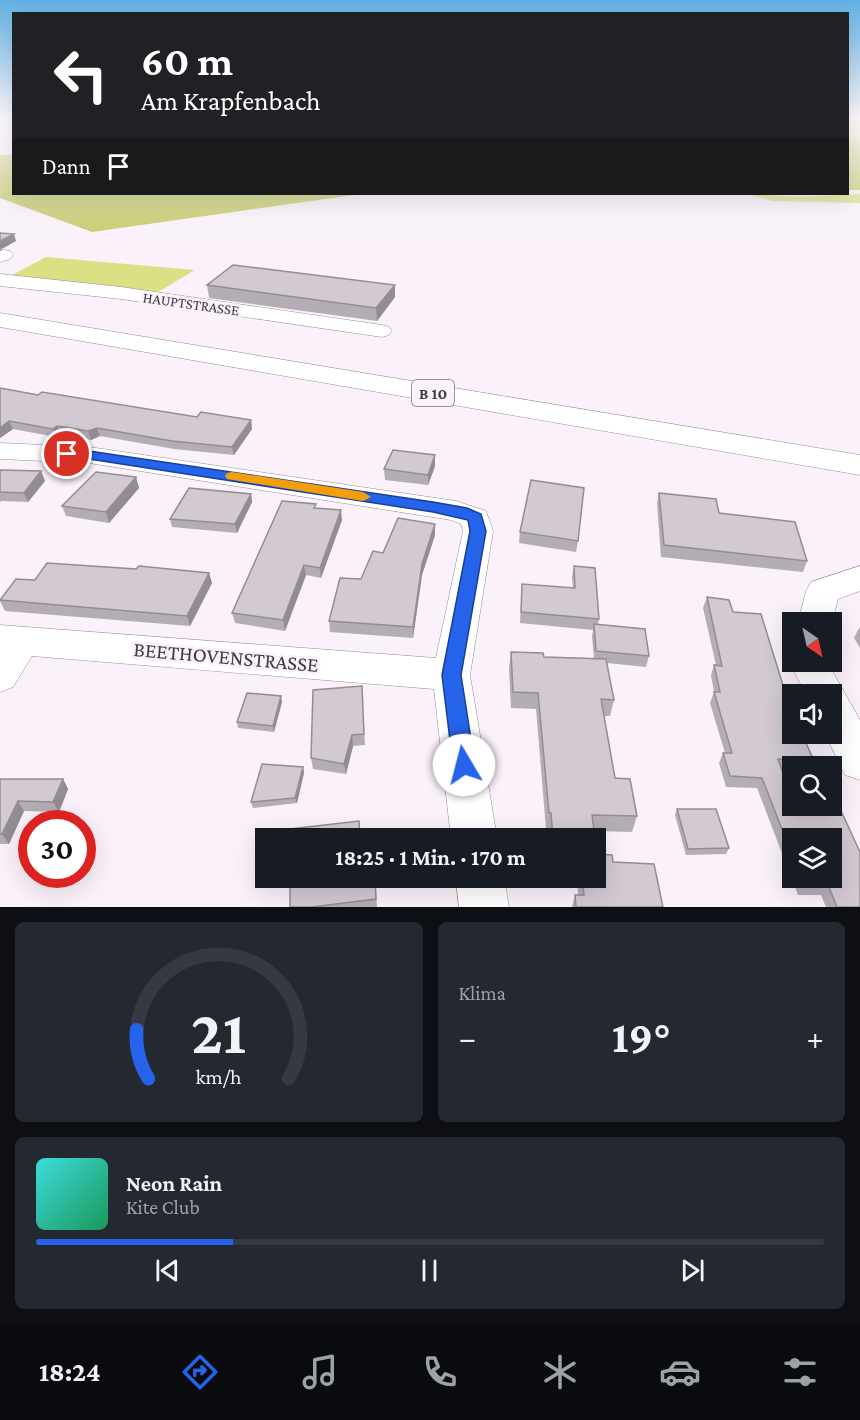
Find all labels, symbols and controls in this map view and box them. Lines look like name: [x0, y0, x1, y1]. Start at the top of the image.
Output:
icon: left: [42, 36, 120, 114]
text: 60 m: [141, 37, 233, 84]
text: Am Krapfenbach: [141, 86, 321, 116]
icon: arrive: [102, 150, 135, 183]
text: Dann: [42, 154, 90, 179]
street label: HAUPTSTRASSE: [142, 289, 240, 319]
road number: B 10: [412, 380, 454, 406]
pin: [41, 428, 92, 479]
icon: arrive: [50, 437, 83, 470]
north arrow: [782, 612, 842, 672]
map controls: [782, 612, 842, 888]
street label: BEETHOVENSTRASSE: [133, 637, 319, 677]
button: sound: [782, 684, 842, 744]
position arrow: [432, 733, 496, 797]
button: search: [782, 756, 842, 816]
speed limit sign: 30: [18, 810, 96, 888]
button: layers: [782, 828, 842, 888]
text: 18:25 · 1 Min. · 170 m: [335, 845, 526, 870]
text: Klima: [459, 982, 506, 1004]
text: 21: [191, 997, 246, 1066]
text: 19°: [612, 1012, 671, 1062]
text: −: [459, 1019, 476, 1056]
text: +: [807, 1019, 824, 1056]
text: km/h: [196, 1065, 242, 1089]
text: Neon Rain: [126, 1171, 222, 1196]
text: Kite Club: [126, 1196, 200, 1218]
icon: previous: [151, 1254, 184, 1287]
icon: pause: [413, 1254, 446, 1287]
icon: next: [676, 1254, 709, 1287]
icon: directions: [179, 1351, 221, 1393]
icon: music: [299, 1351, 341, 1393]
icon: phone: [419, 1351, 461, 1393]
icon: climate: [539, 1351, 581, 1393]
icon: car: [659, 1351, 701, 1393]
icon: filters: [779, 1351, 821, 1393]
text: 18:24: [39, 1357, 101, 1387]

